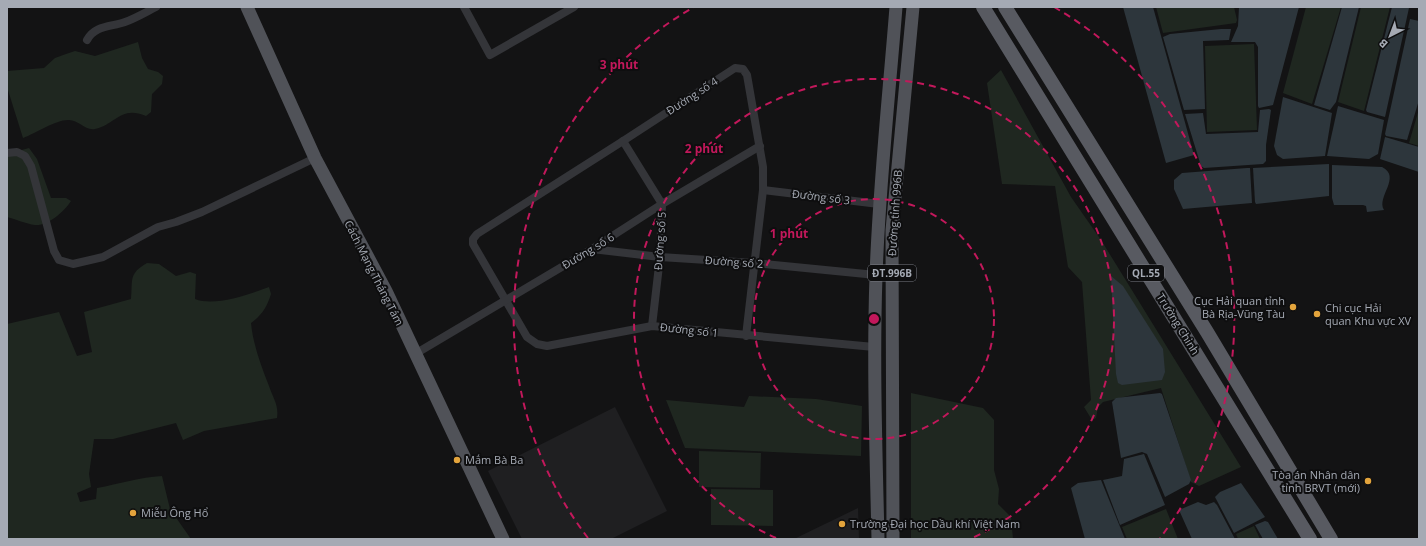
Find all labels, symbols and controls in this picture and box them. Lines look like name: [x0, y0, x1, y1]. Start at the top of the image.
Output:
north arrow: [1370, 16, 1410, 56]
text: B: [1375, 36, 1391, 52]
text: 3 phút: [600, 56, 638, 73]
street label: Đường số 4: [663, 73, 721, 118]
text: 2 phút: [685, 140, 723, 157]
street label: Đường tỉnh 996B: [884, 169, 905, 257]
street label: Đường số 3: [791, 185, 851, 208]
street label: Đường số 5: [650, 211, 669, 271]
street label: Cách Mạng Tháng Tám: [341, 218, 408, 328]
text: 1 phút: [770, 225, 808, 242]
street label: Đường số 6: [559, 229, 617, 272]
street label: Đường số 2: [704, 252, 764, 271]
road number: ĐT.996B: [868, 265, 916, 281]
road number: QL.55: [1128, 265, 1164, 281]
street label: Trường Chinh: [1153, 290, 1203, 357]
place label: Cục Hải quan tỉnh Bà Rịa-Vũng Tàu: [1194, 293, 1285, 321]
place label: Chi cục Hải quan Khu vực XV: [1325, 300, 1412, 328]
marker: Cục Hải quan tỉnh Bà Rịa-Vũng Tàu: [1288, 302, 1298, 312]
marker: Chi cục Hải quan Khu vực XV: [1312, 309, 1322, 319]
centre of rings: [867, 312, 881, 326]
street label: Đường số 1: [659, 319, 719, 340]
place label: Mắm Bà Ba: [465, 452, 523, 467]
marker: Mắm Bà Ba: [452, 455, 462, 465]
place label: Tòa án Nhân dân tỉnh BRVT (mới): [1272, 467, 1360, 495]
marker: Tòa án Nhân dân tỉnh BRVT (mới): [1363, 476, 1373, 486]
place label: Miễu Ông Hổ: [141, 505, 209, 520]
marker: Miễu Ông Hổ: [128, 508, 138, 518]
place label: Trường Đại học Dầu khí Việt Nam: [850, 516, 1020, 531]
marker: Trường Đại học Dầu khí Việt Nam: [837, 519, 847, 529]

